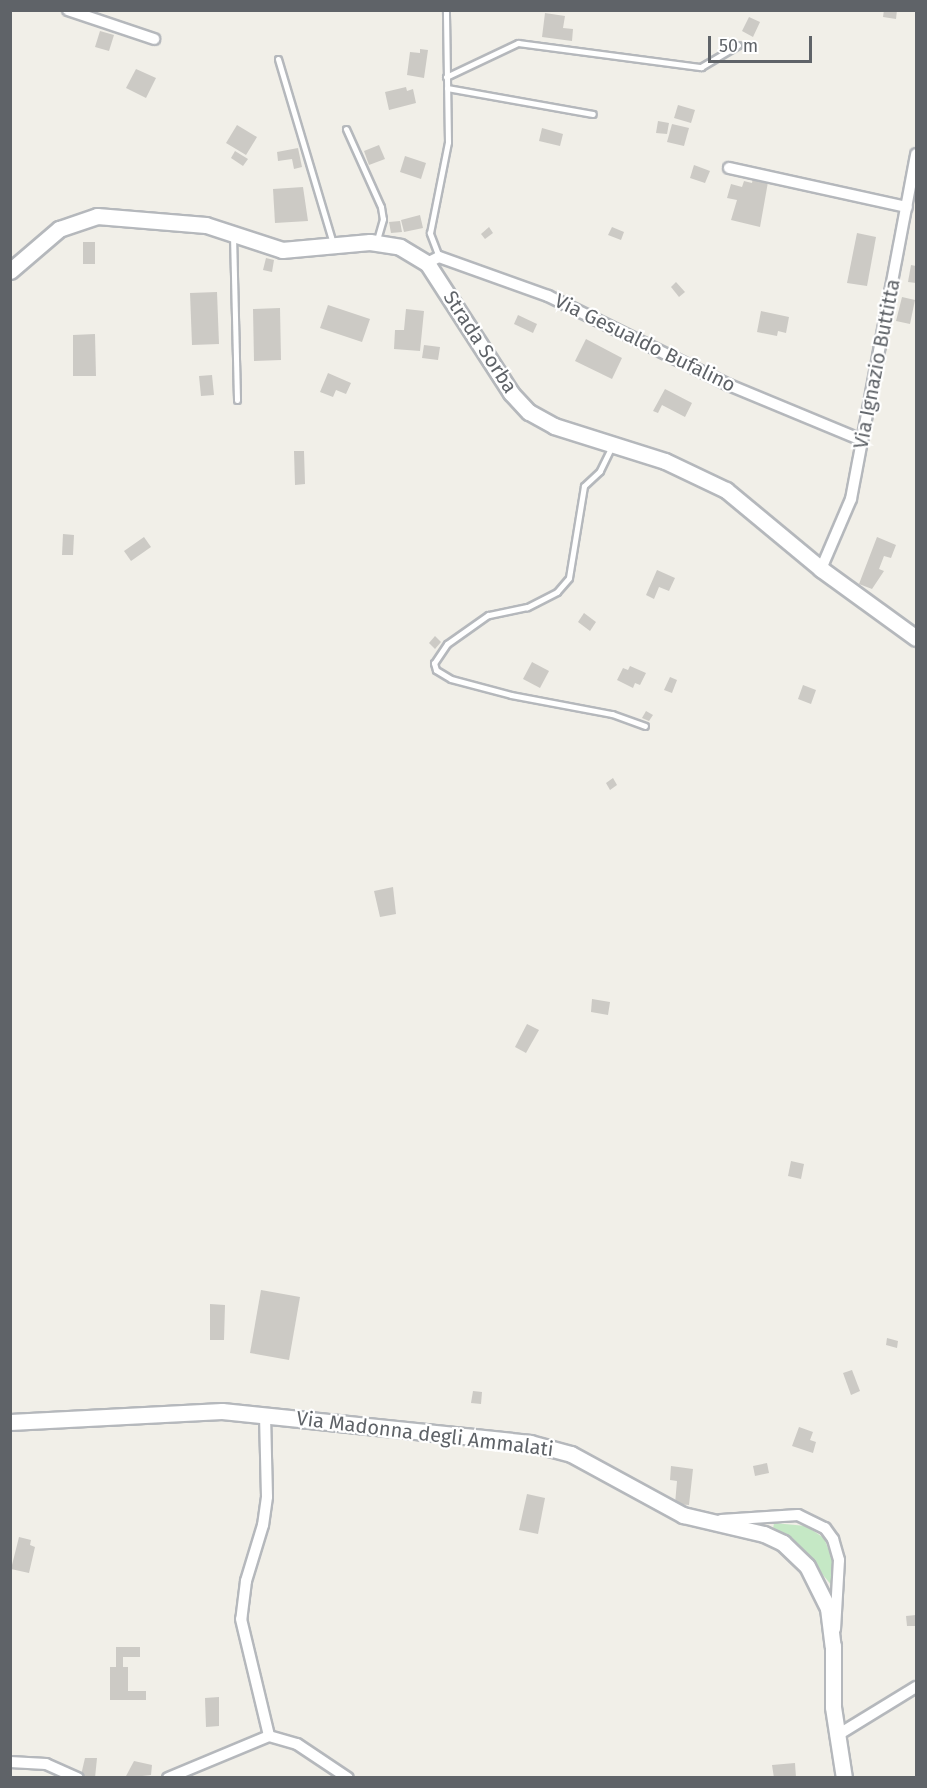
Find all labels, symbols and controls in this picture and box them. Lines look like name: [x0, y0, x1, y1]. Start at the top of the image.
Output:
scale bar: [711, 24, 814, 62]
text: 50 m: [719, 35, 758, 57]
street label: Via Ignazio Buttitta: [849, 277, 905, 451]
street label: Strada Sorba: [438, 286, 522, 398]
street label: Via Gesualdo Bufalino: [551, 289, 739, 397]
street label: Via Madonna degli Ammalati: [295, 1406, 555, 1462]

